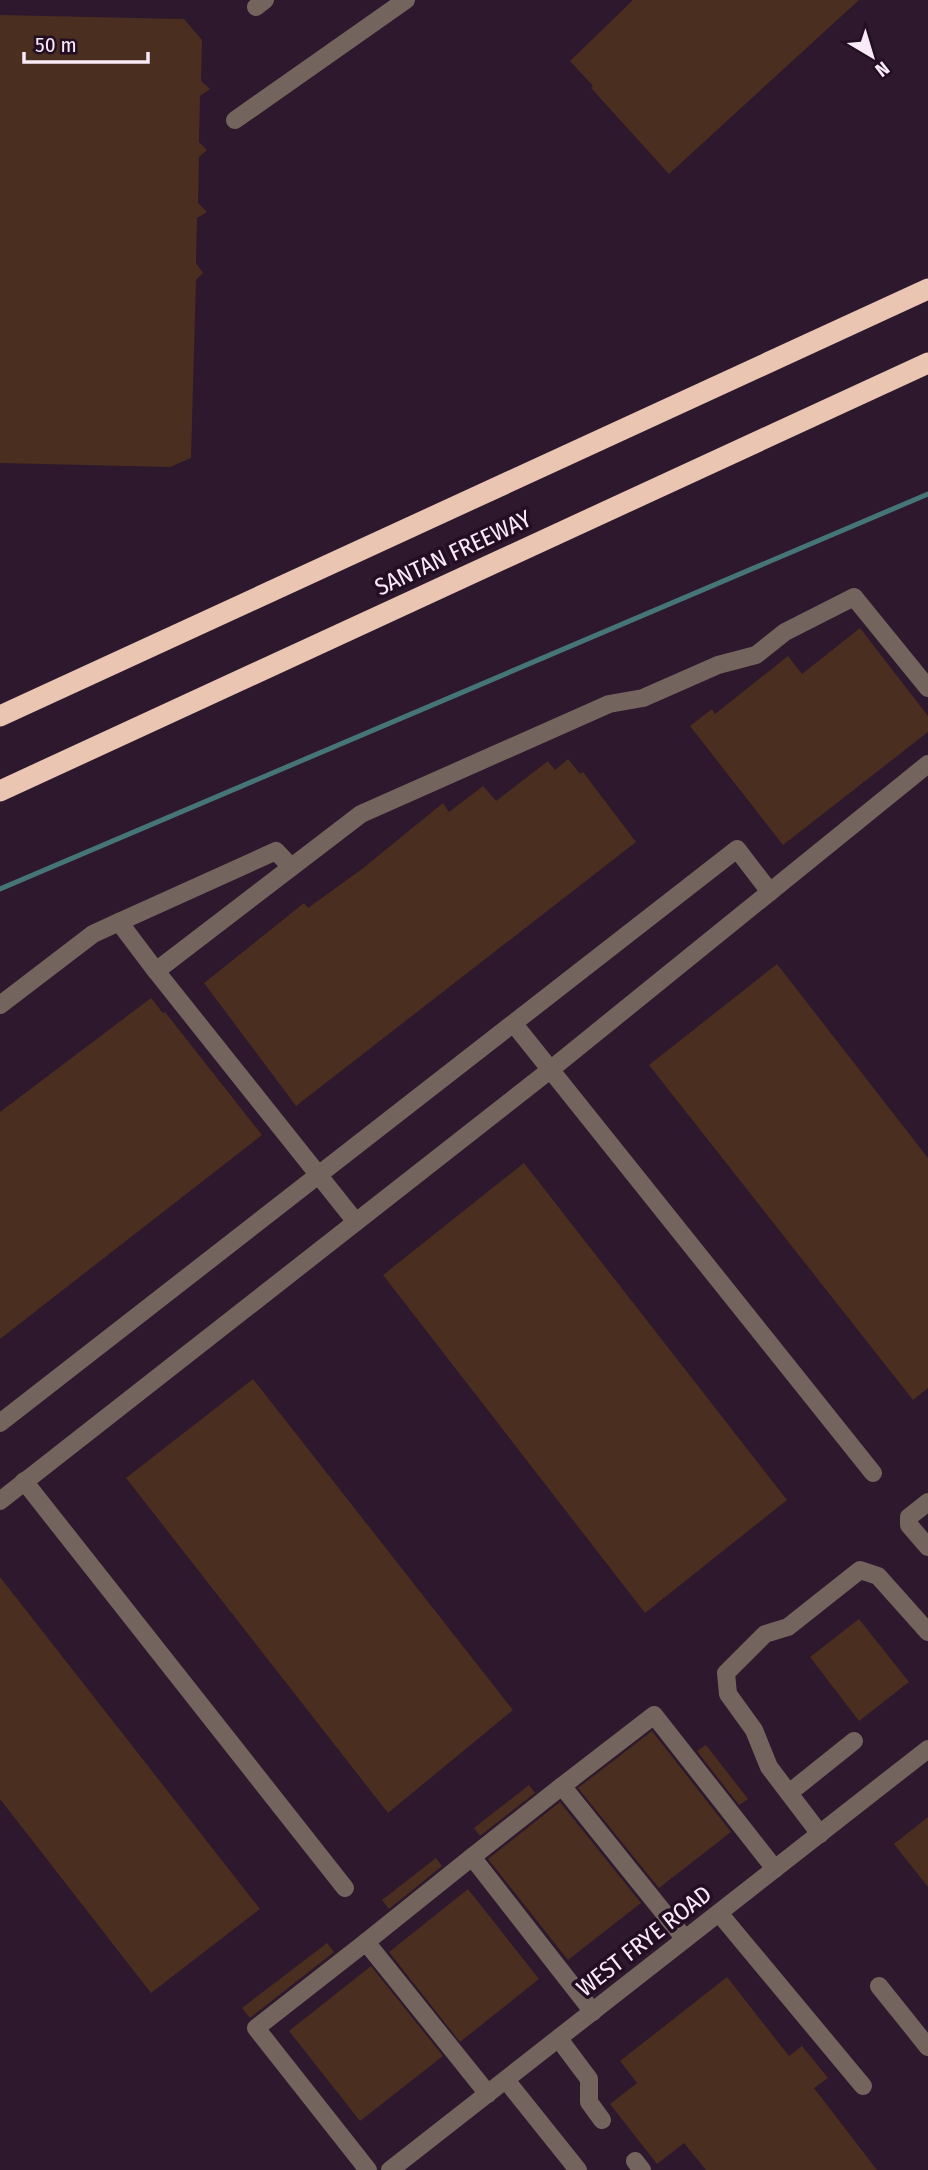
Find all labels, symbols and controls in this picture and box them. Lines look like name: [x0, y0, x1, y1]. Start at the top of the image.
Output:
scale bar: [24, 21, 149, 65]
north arrow: [837, 21, 907, 91]
text: 50 m: [35, 32, 77, 58]
text: N: [871, 56, 894, 82]
street label: SANTAN FREEWAY: [370, 505, 536, 601]
street label: WEST FRYE ROAD: [571, 1880, 717, 2002]

